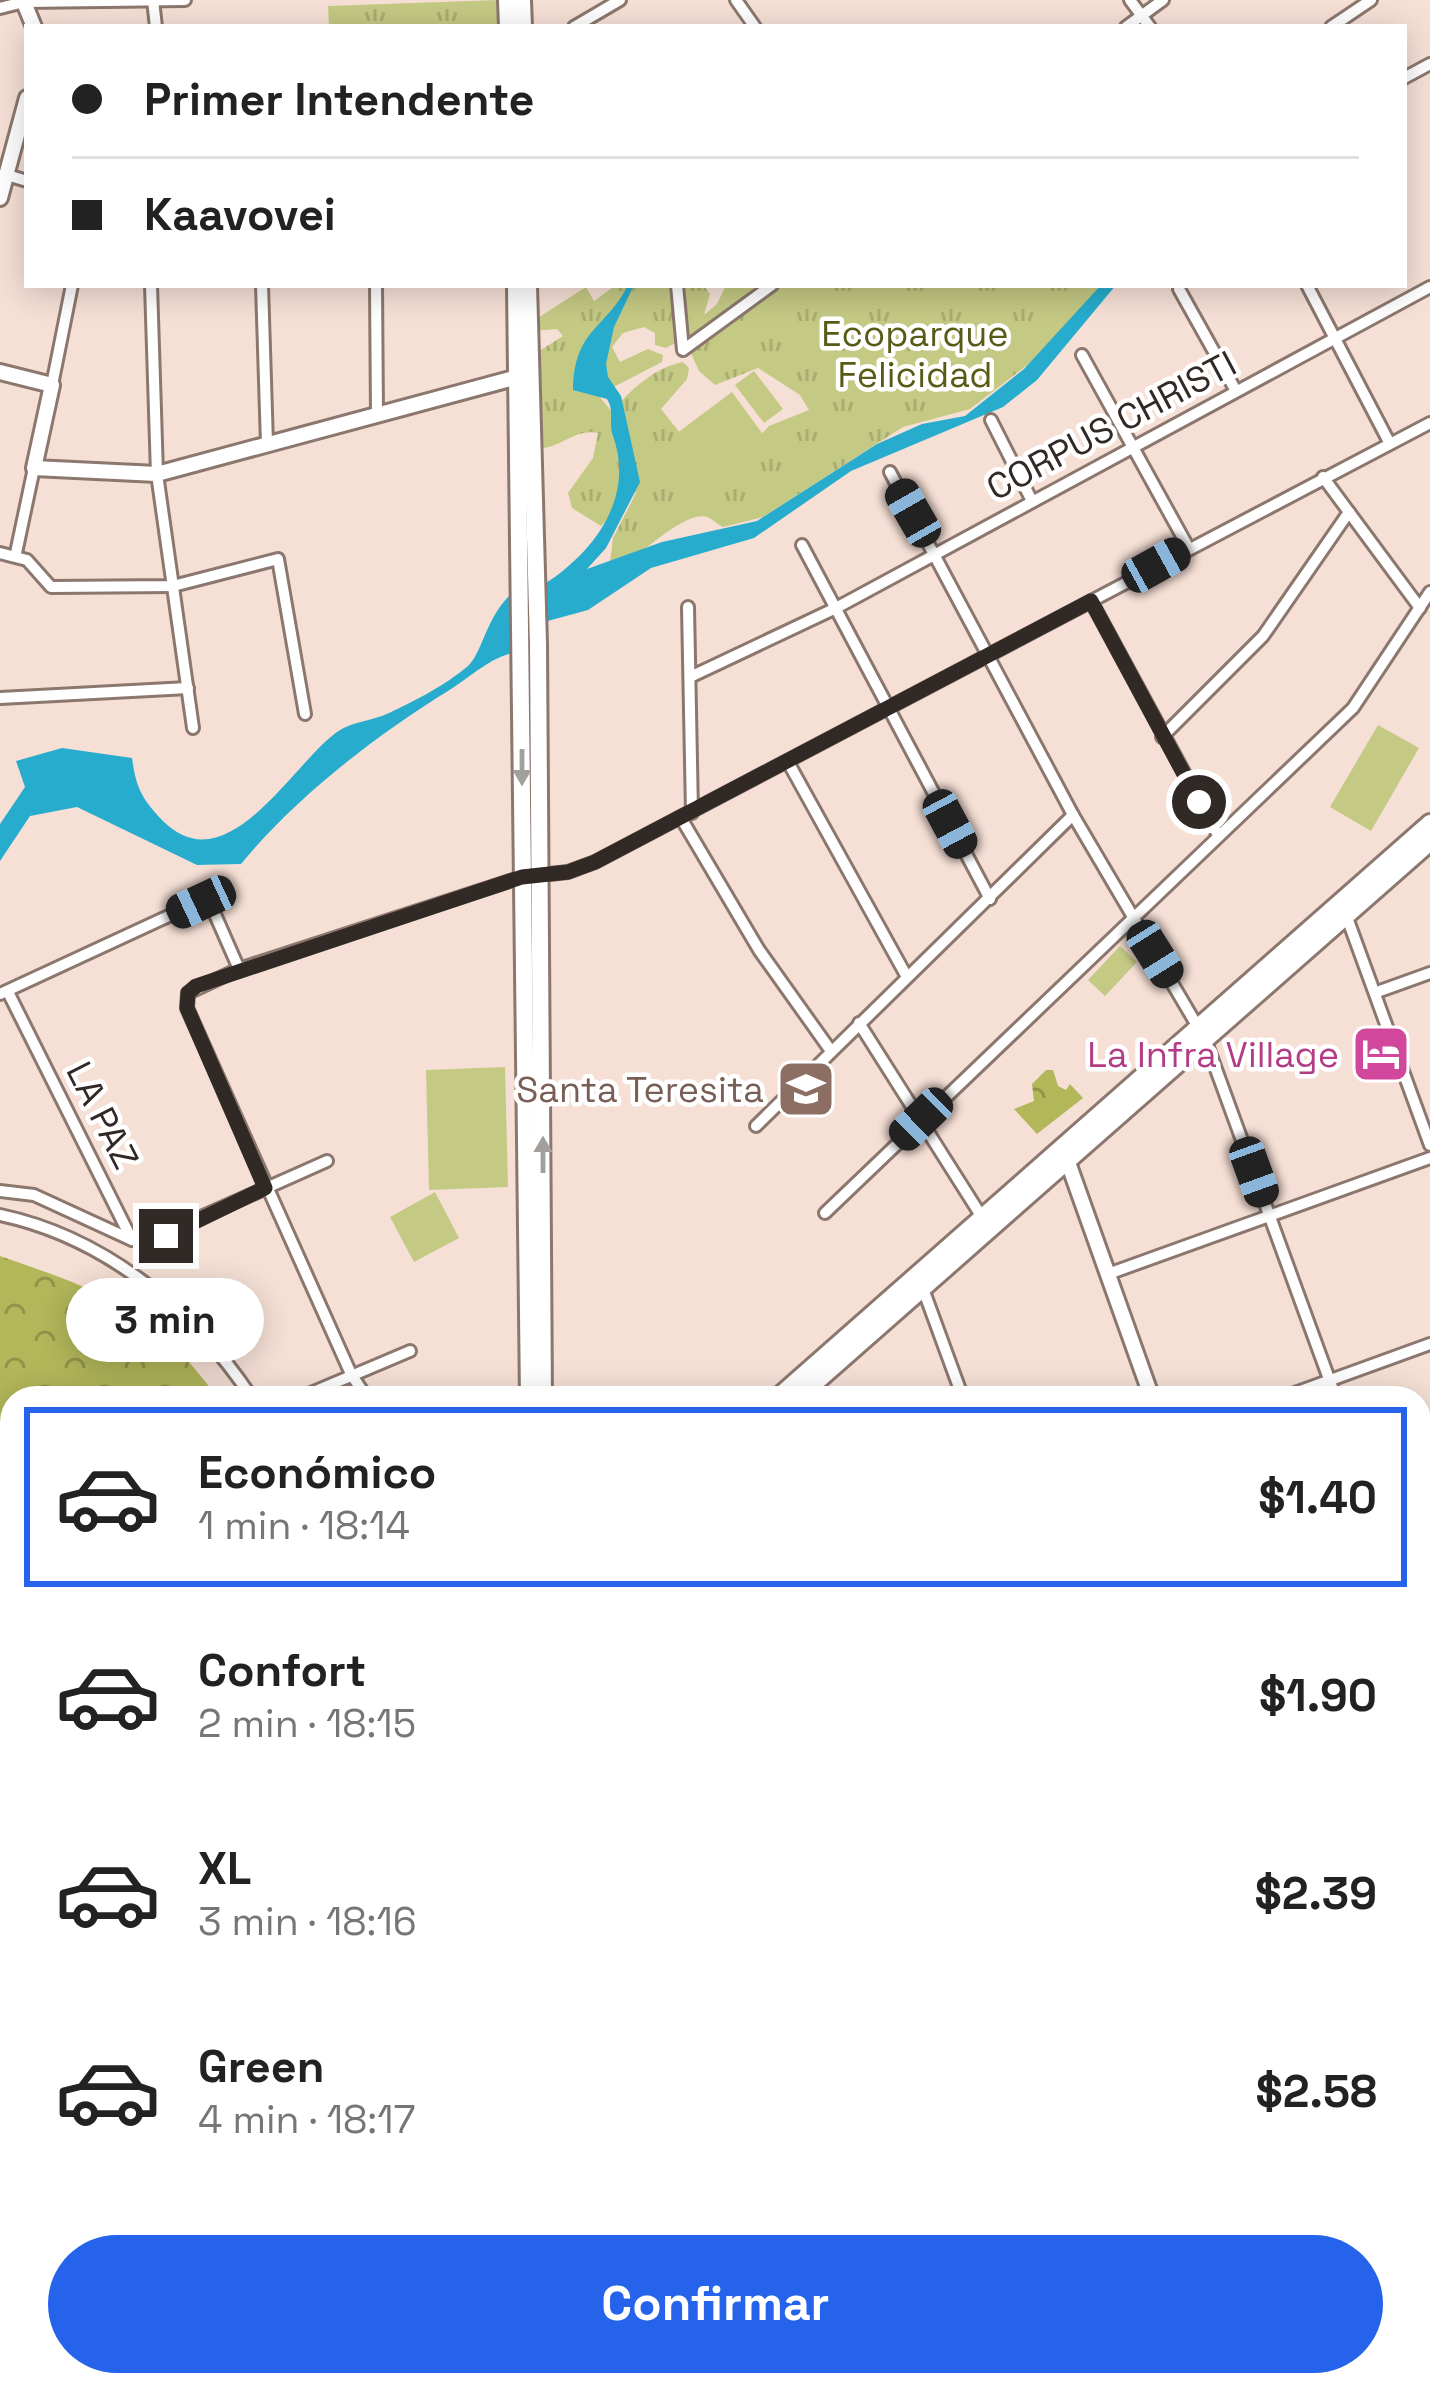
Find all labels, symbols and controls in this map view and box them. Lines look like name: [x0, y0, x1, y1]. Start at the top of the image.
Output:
text: Primer Intendente: [144, 71, 534, 128]
text: Kaavovei: [144, 186, 336, 243]
park label: Ecoparque Felicidad: [821, 311, 1009, 398]
street label: CORPUS CHRISTI: [979, 341, 1244, 511]
car: [879, 473, 947, 553]
car: [1116, 532, 1196, 598]
one-way arrow: [512, 749, 532, 787]
route start: [1172, 775, 1226, 829]
car: [917, 784, 983, 864]
car: [161, 870, 241, 934]
car: [1121, 914, 1189, 994]
hotel icon: La Infra Village: [1350, 1023, 1412, 1085]
place label: La Infra Village: [1087, 1032, 1339, 1078]
street label: LA PAZ: [56, 1054, 149, 1177]
school or university icon: Santa Teresita: [775, 1058, 837, 1120]
place label: Santa Teresita: [516, 1067, 764, 1113]
car: [883, 1081, 959, 1157]
car: [1225, 1132, 1283, 1212]
one-way arrow: [533, 1135, 553, 1173]
route end: [139, 1209, 193, 1263]
callout: 3 min: [67, 1278, 265, 1362]
text: 3 min: [114, 1295, 216, 1344]
icon: car: [54, 1443, 162, 1551]
text: Económico: [198, 1444, 436, 1501]
text: $1.40: [1258, 1469, 1377, 1526]
text: 1 min · 18:14: [198, 1501, 410, 1550]
icon: car: [54, 1641, 162, 1749]
text: Confort: [198, 1642, 366, 1699]
text: $1.90: [1259, 1667, 1377, 1724]
text: 2 min · 18:15: [198, 1699, 416, 1748]
icon: car: [54, 1839, 162, 1947]
text: XL: [198, 1840, 251, 1897]
text: $2.39: [1254, 1865, 1377, 1922]
text: 3 min · 18:16: [198, 1897, 417, 1946]
icon: car: [54, 2037, 162, 2145]
text: Green: [198, 2038, 324, 2095]
text: $2.58: [1256, 2063, 1377, 2120]
text: 4 min · 18:17: [198, 2095, 416, 2144]
button: Confirmar: [48, 2235, 1383, 2373]

